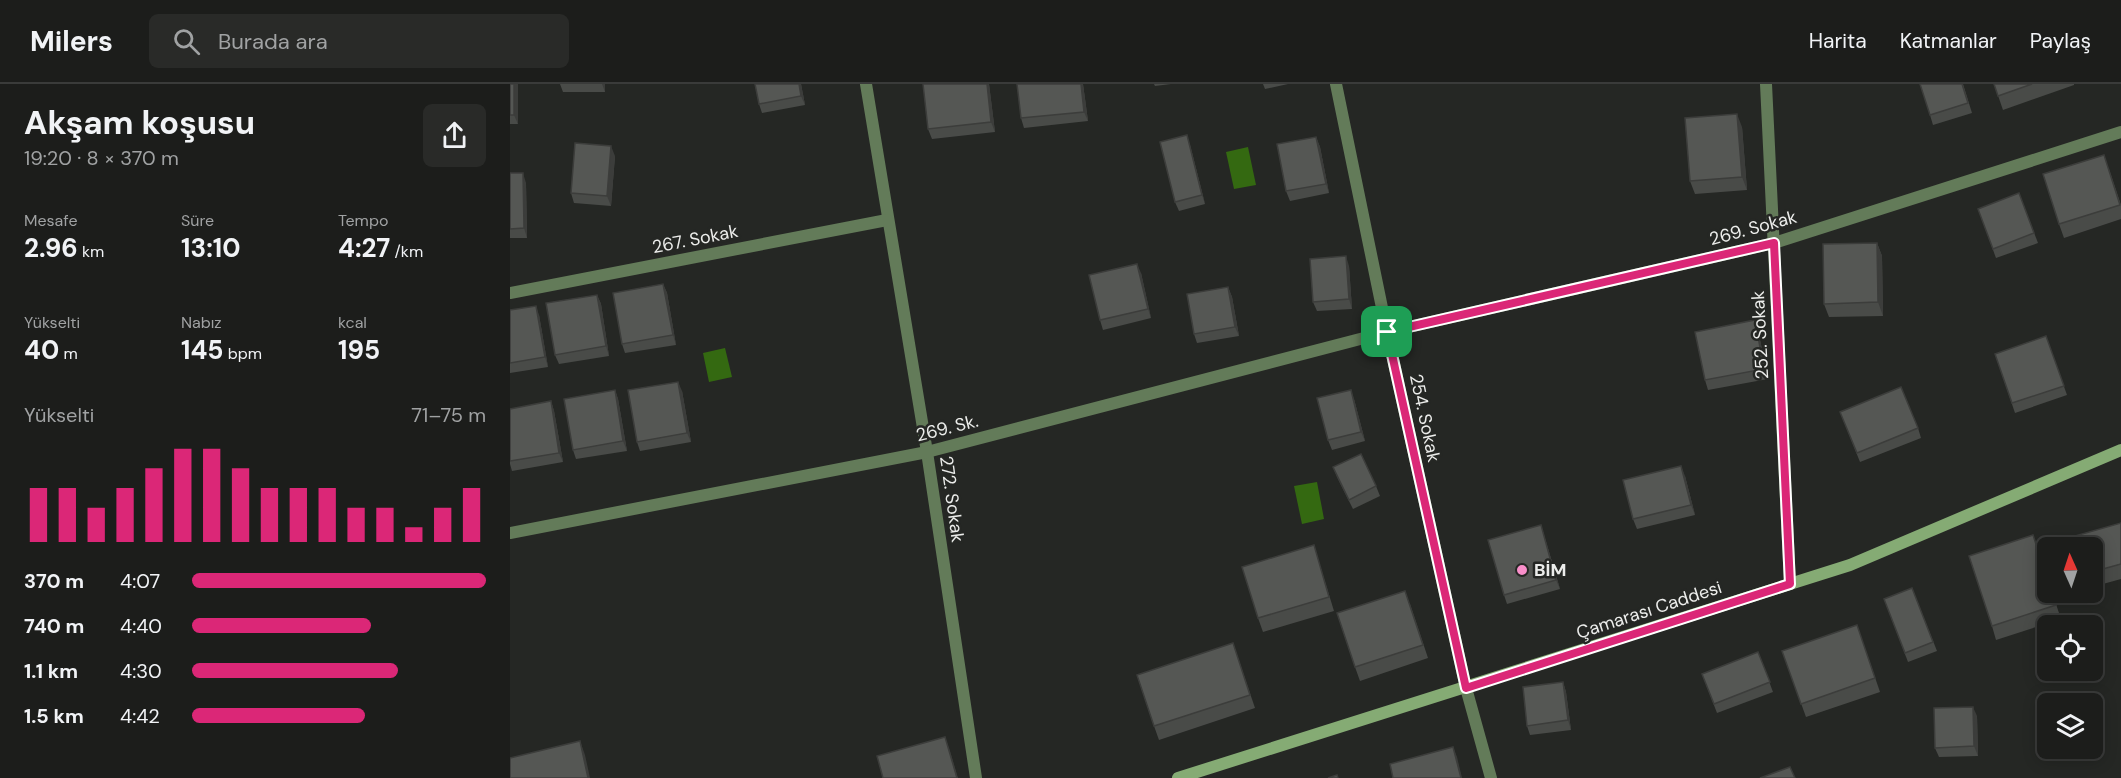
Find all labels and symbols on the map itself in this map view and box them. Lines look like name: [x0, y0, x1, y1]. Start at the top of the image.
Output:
street label: 269. Sokak: [1707, 205, 1799, 251]
street label: 267. Sokak: [650, 219, 740, 259]
street label: 252. Sokak: [1746, 290, 1774, 380]
pin: [1361, 306, 1412, 357]
street label: 254. Sokak: [1404, 372, 1446, 464]
street label: 269. Sk.: [913, 409, 981, 447]
street label: 272. Sokak: [934, 454, 970, 544]
north arrow: [2037, 537, 2103, 603]
place label: BİM: [1534, 558, 1566, 582]
marker: BİM: [1515, 563, 1529, 577]
street label: Çamarası Caddesi: [1573, 575, 1725, 645]

